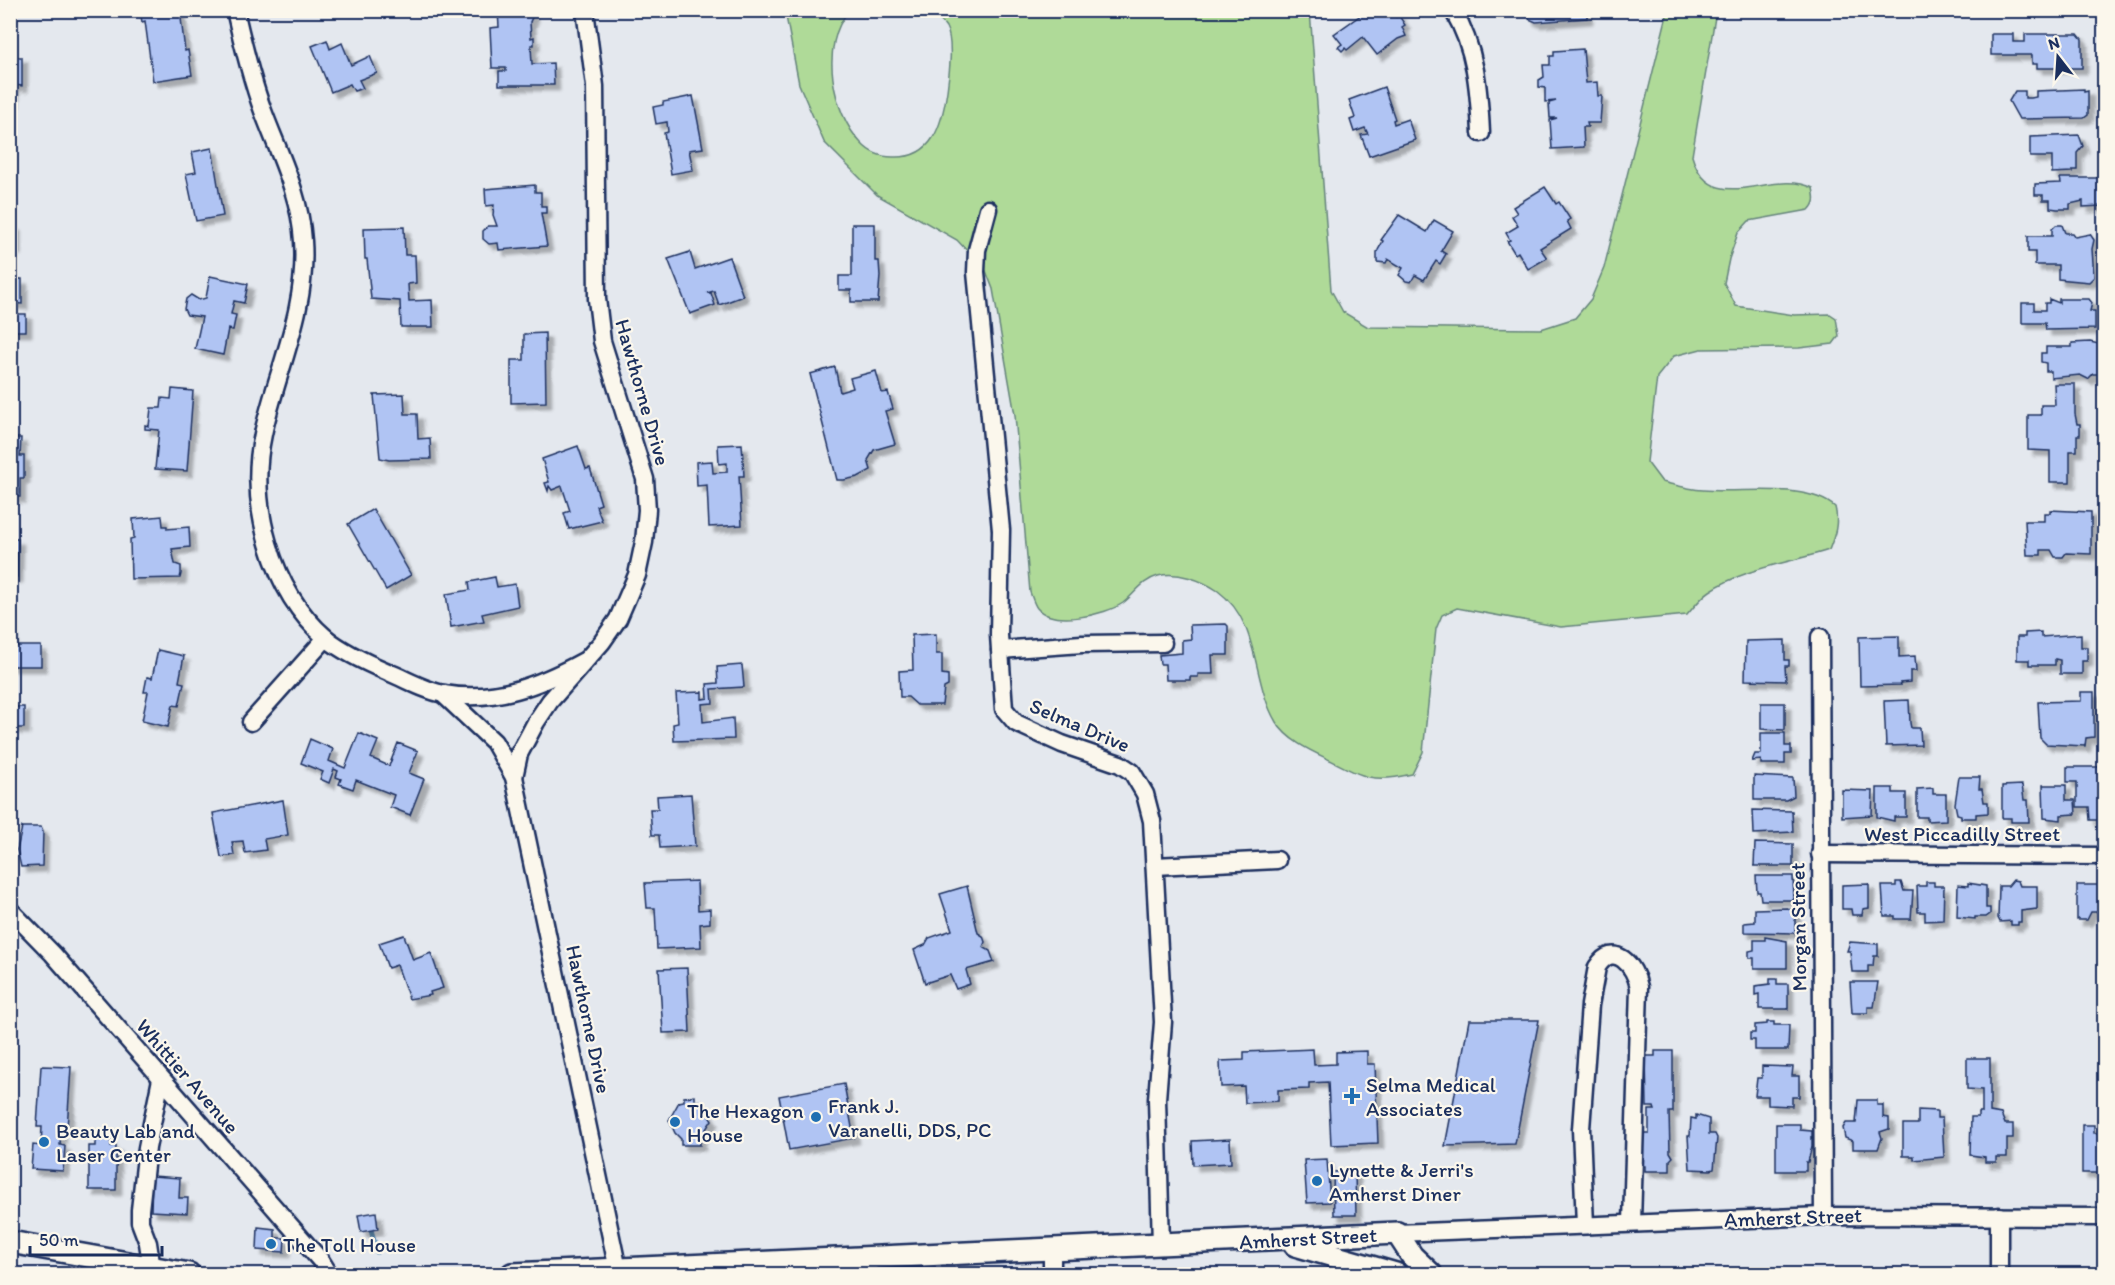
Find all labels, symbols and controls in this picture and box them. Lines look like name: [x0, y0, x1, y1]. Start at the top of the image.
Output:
north arrow: [2028, 27, 2088, 87]
text: N: [2046, 32, 2062, 54]
street label: Hawthorne Drive: [610, 316, 676, 468]
street label: Selma Drive: [1026, 693, 1134, 757]
street label: West Piccadilly Street: [1864, 821, 2060, 846]
street label: Morgan Street: [1784, 862, 1812, 992]
street label: Hawthorne Drive: [561, 942, 617, 1096]
street label: Whittier Avenue: [131, 1013, 245, 1139]
place label: Selma Medical Associates: [1366, 1072, 1496, 1121]
marker: Selma Medical Associates: [1343, 1087, 1361, 1105]
place label: Frank J. Varanelli, DDS, PC: [828, 1093, 992, 1142]
place label: The Hexagon House: [687, 1098, 804, 1147]
marker: Frank J. Varanelli, DDS, PC: [809, 1110, 823, 1124]
marker: The Hexagon House: [668, 1115, 682, 1129]
place label: Beauty Lab and Laser Center: [56, 1118, 195, 1167]
marker: Beauty Lab and Laser Center: [37, 1135, 51, 1149]
place label: Lynette & Jerri's Amherst Diner: [1329, 1157, 1474, 1206]
marker: Lynette & Jerri's Amherst Diner: [1310, 1174, 1324, 1188]
street label: Amherst Street: [1724, 1202, 1863, 1232]
scale bar: [30, 1219, 162, 1257]
street label: Amherst Street: [1238, 1222, 1378, 1254]
text: 50 m: [39, 1229, 79, 1251]
place label: The Toll House: [283, 1232, 416, 1257]
marker: The Toll House: [264, 1237, 278, 1251]

